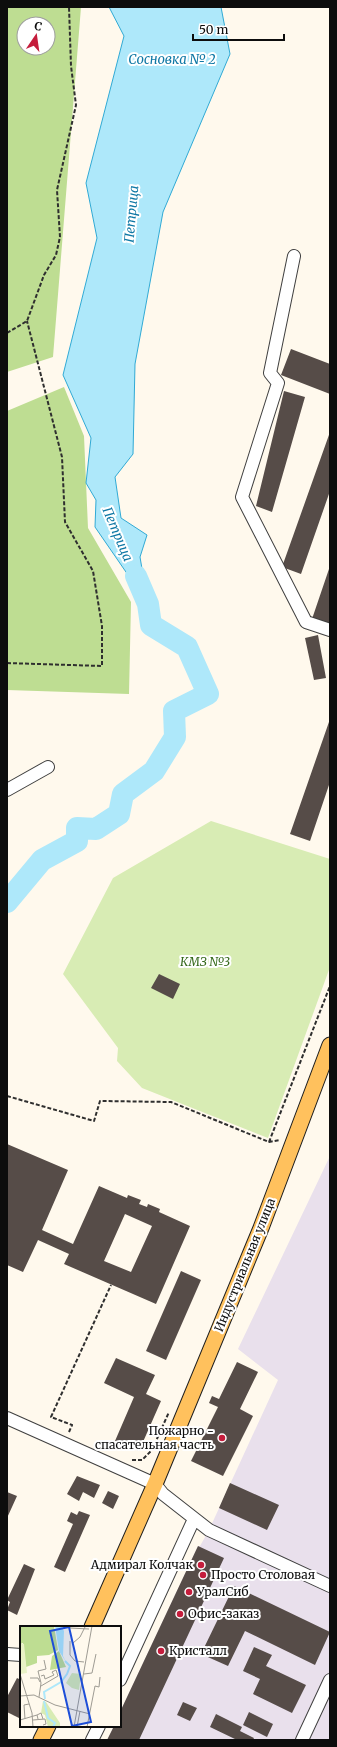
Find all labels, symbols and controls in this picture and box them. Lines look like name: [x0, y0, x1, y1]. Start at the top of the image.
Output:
north arrow: [16, 16, 56, 56]
scale bar: [193, 16, 284, 42]
text: С: [33, 19, 43, 34]
text: 50 m: [199, 22, 228, 37]
water label: Сосновка № 2: [128, 51, 216, 68]
water label: Петрица: [121, 185, 142, 243]
water label: Петрица: [98, 504, 137, 564]
park label: КМЗ №3: [180, 954, 230, 969]
street label: Индустриальная улица: [211, 1195, 278, 1334]
place label: Пожарно - спасательная часть: [95, 1423, 214, 1452]
marker: Пожарно - спасательная часть: [217, 1433, 227, 1443]
place label: Адмирал Колчак: [90, 1557, 193, 1572]
marker: Адмирал Колчак: [196, 1560, 206, 1570]
place label: Просто Столовая: [211, 1567, 315, 1582]
marker: Просто Столовая: [198, 1570, 208, 1580]
place label: УралСиб: [196, 1584, 249, 1599]
marker: УралСиб: [184, 1587, 194, 1597]
place label: Офис-заказ: [188, 1606, 259, 1621]
marker: Офис-заказ: [175, 1609, 185, 1619]
inset map: [20, 1626, 121, 1727]
place label: Кристалл: [169, 1643, 227, 1658]
marker: Кристалл: [156, 1646, 166, 1656]

